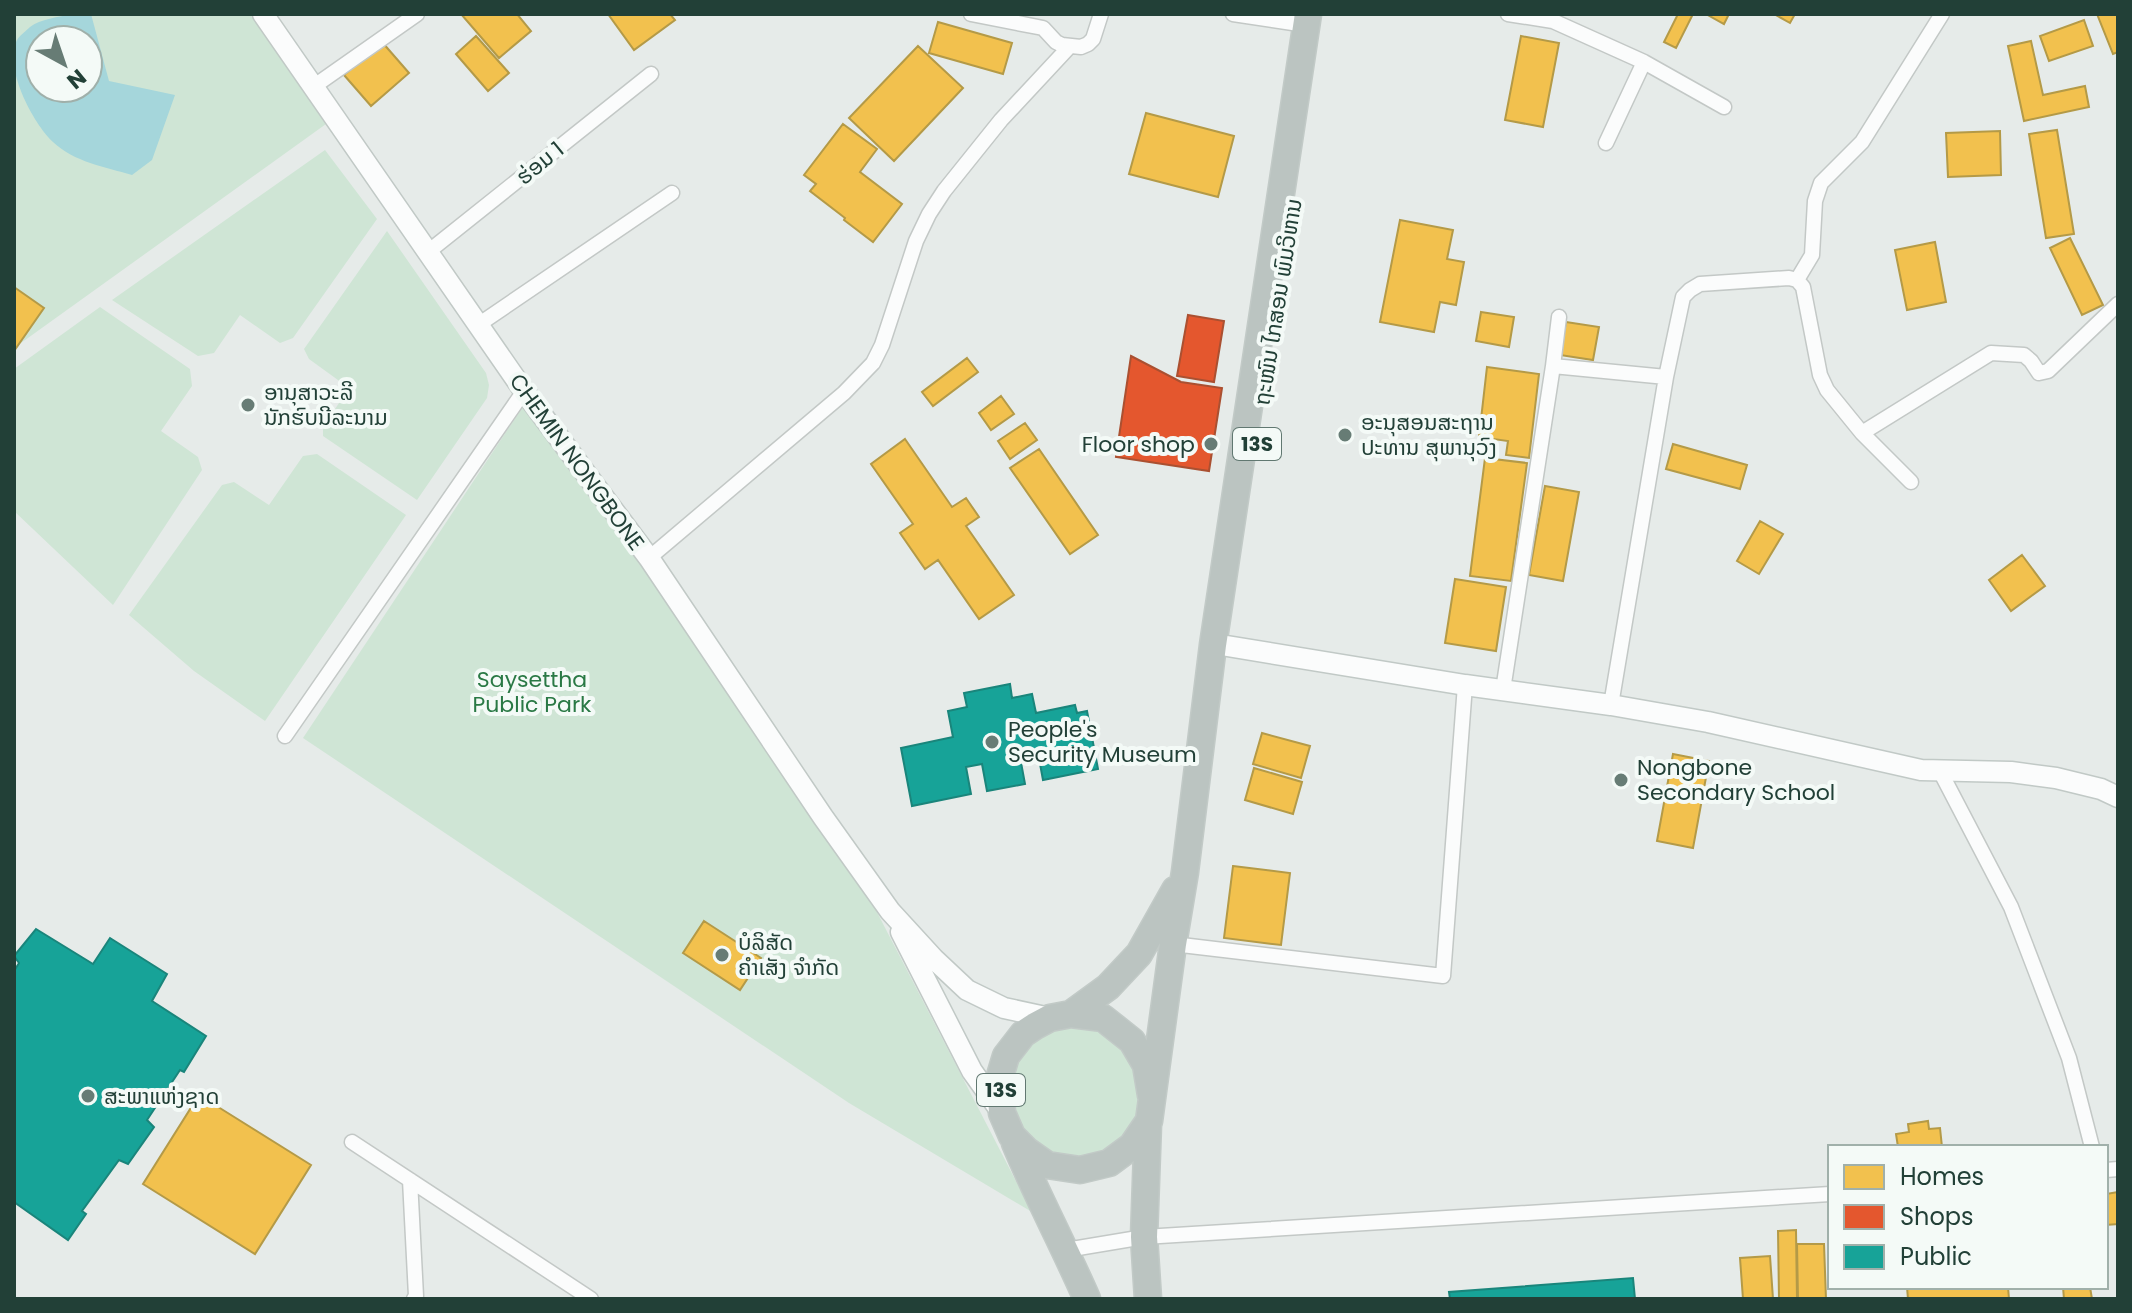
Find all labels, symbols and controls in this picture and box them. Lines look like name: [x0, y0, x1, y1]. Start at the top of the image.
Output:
north arrow: [24, 24, 104, 104]
text: N: [60, 62, 93, 96]
street label: ຮ່ອມ 1: [509, 134, 571, 192]
street label: ຖະໜົນ ໄກສອນ ພົມວິຫານ: [1246, 196, 1310, 408]
street label: CHEMIN NONGBONE: [502, 367, 652, 557]
place label: ອານຸສາວະລີ ນັກຮົບນີລະນາມ: [264, 377, 388, 433]
marker: ອານຸສາວະລີ ນັກຮົບນີລະນາມ: [239, 396, 257, 414]
place label: ອະນຸສອນສະຖານ ປະທານ ສຸພານຸວົງ: [1361, 407, 1497, 463]
marker: ອະນຸສອນສະຖານ ປະທານ ສຸພານຸວົງ: [1336, 426, 1354, 444]
road number: 13S: [1233, 428, 1281, 460]
place label: Floor shop: [1082, 429, 1195, 460]
marker: Floor shop: [1202, 435, 1220, 453]
park label: Saysettha Public Park: [473, 664, 592, 720]
place label: People's Security Museum: [1008, 714, 1197, 770]
marker: People's Security Museum: [983, 733, 1001, 751]
place label: Nongbone Secondary School: [1637, 752, 1835, 808]
marker: Nongbone Secondary School: [1612, 771, 1630, 789]
place label: ບໍລິສັດ ຄຳເສັງ ຈຳກັດ: [738, 927, 839, 983]
marker: ບໍລິສັດ ຄຳເສັງ ຈຳກັດ: [713, 946, 731, 964]
road number: 13S: [977, 1074, 1025, 1106]
place label: ສະພາແຫ່ງຊາດ: [104, 1081, 219, 1112]
marker: ສະພາແຫ່ງຊາດ: [79, 1087, 97, 1105]
legend: [1828, 1145, 2108, 1289]
text: Homes: [1900, 1160, 1984, 1193]
text: Shops: [1900, 1200, 1974, 1233]
text: Public: [1900, 1240, 1972, 1273]

